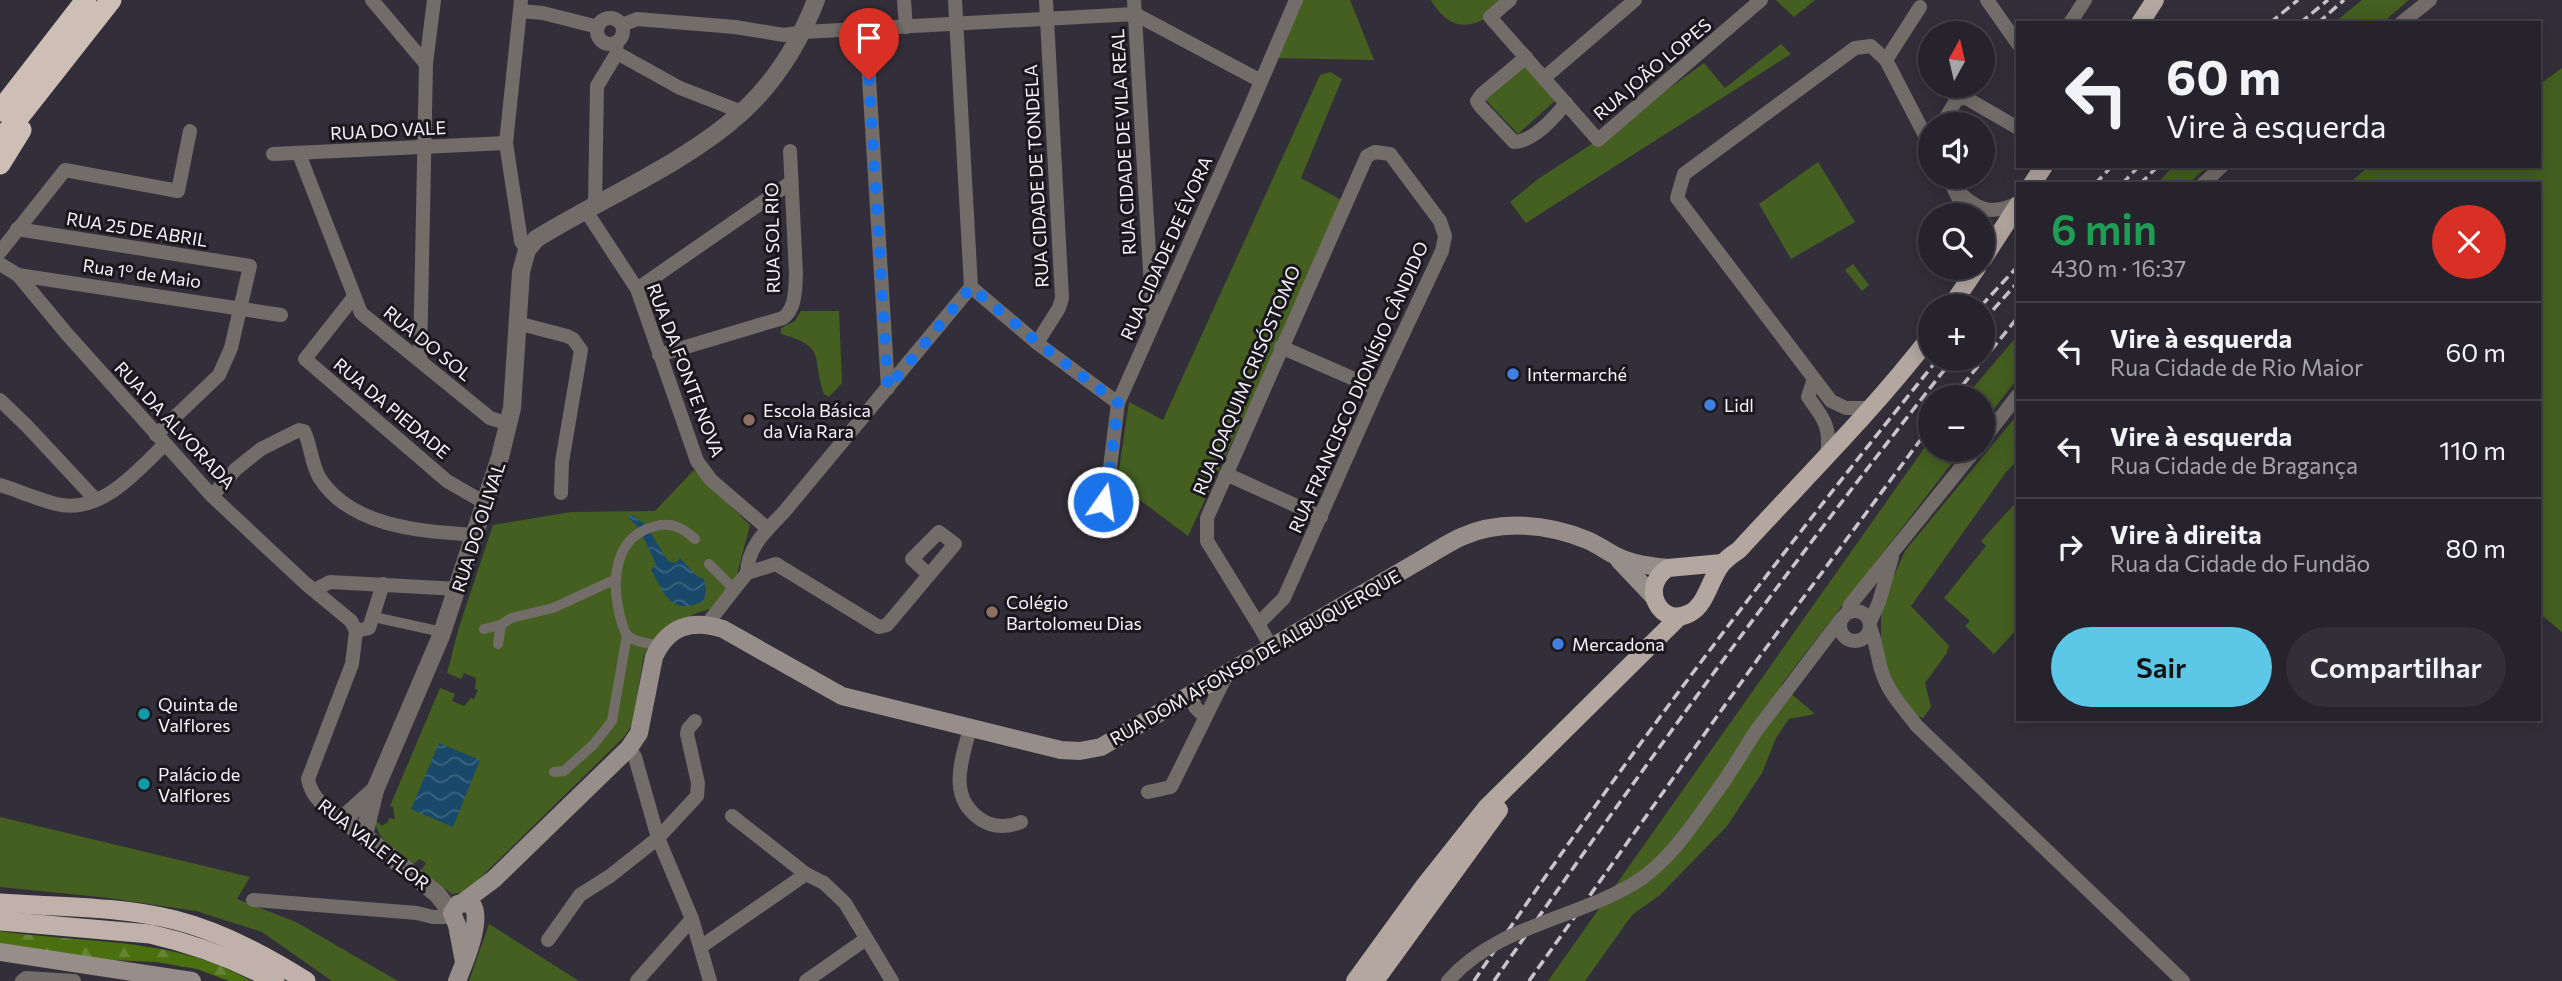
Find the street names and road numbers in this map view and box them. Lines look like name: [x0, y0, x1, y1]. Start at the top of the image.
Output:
street label: RUA JOÃO LOPES: [1589, 13, 1715, 125]
street label: RUA CIDADE DE VILA REAL: [1106, 28, 1140, 256]
street label: RUA CIDADE DE TONDELA: [1019, 64, 1053, 288]
street label: RUA DO VALE: [329, 116, 447, 144]
street label: RUA CIDADE DE ÉVORA: [1115, 152, 1217, 344]
street label: RUA SOL RIO: [760, 182, 784, 294]
street label: RUA 25 DE ABRIL: [65, 207, 209, 251]
street label: RUA FRANCISCO DIONÍSIO CÂNDIDO: [1284, 238, 1432, 536]
street label: Rua 1º de Maio: [81, 254, 203, 292]
street label: RUA JOAQUIM CRISÓSTOMO: [1188, 262, 1304, 498]
street label: RUA DA FONTE NOVA: [643, 280, 729, 460]
street label: RUA DO SOL: [379, 301, 477, 385]
street label: RUA DA PIEDADE: [329, 353, 455, 463]
street label: RUA DA ALVORADA: [110, 357, 240, 493]
street label: RUA DO OLIVAL: [447, 459, 509, 595]
street label: RUA DOM AFONSO DE ALBUQUERQUE: [1106, 564, 1404, 750]
street label: RUA VALE FLOR: [314, 794, 434, 894]

